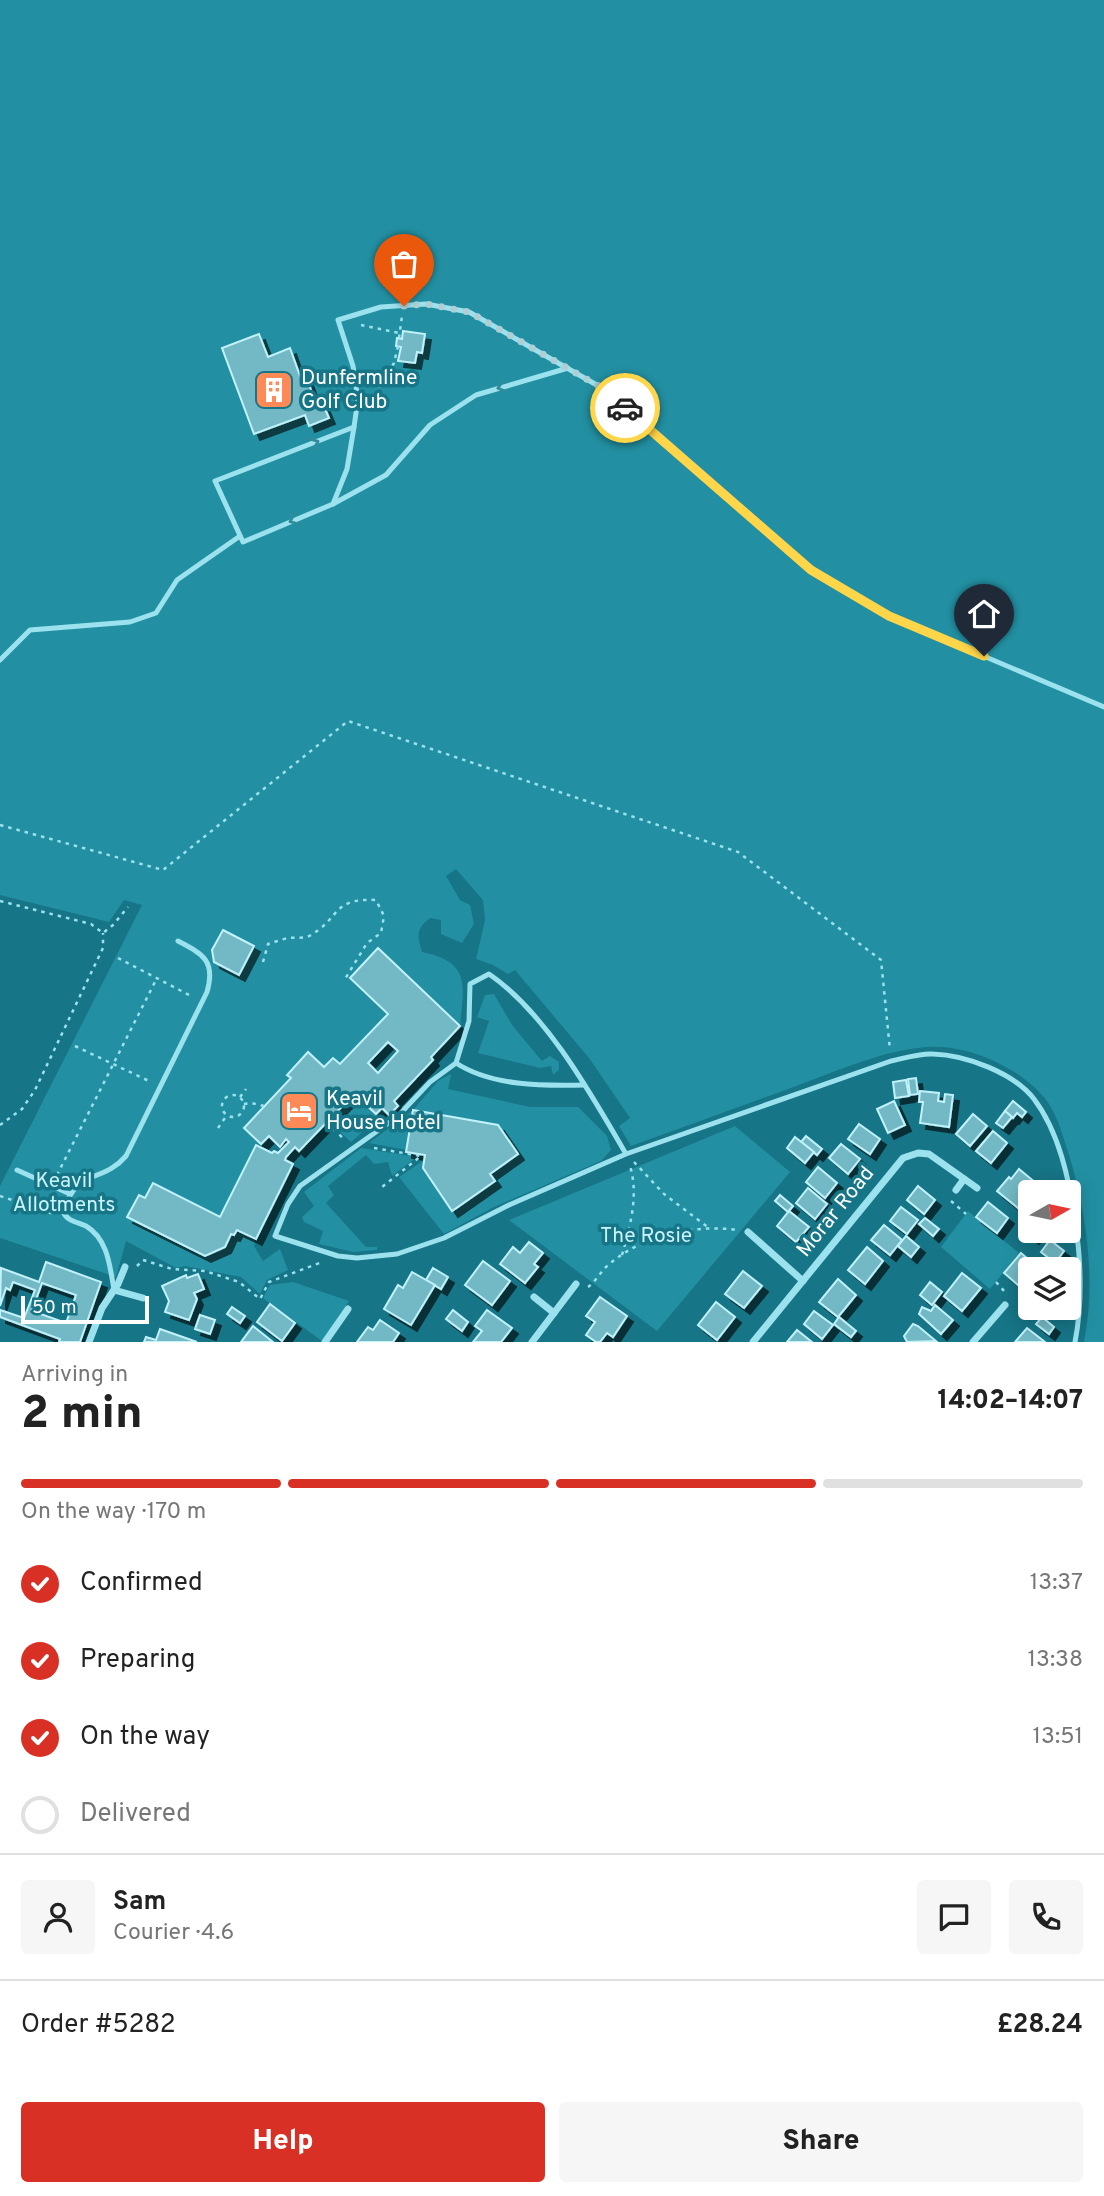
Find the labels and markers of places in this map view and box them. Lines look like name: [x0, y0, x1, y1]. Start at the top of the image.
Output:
pin: [374, 234, 434, 306]
place label: Dunfermline Golf Club: [301, 365, 417, 416]
building icon: Dunfermline Golf Club: [253, 369, 295, 411]
pin: [954, 584, 1014, 656]
place label: Keavil House Hotel: [326, 1086, 441, 1137]
hotel icon: Keavil House Hotel: [278, 1090, 320, 1132]

